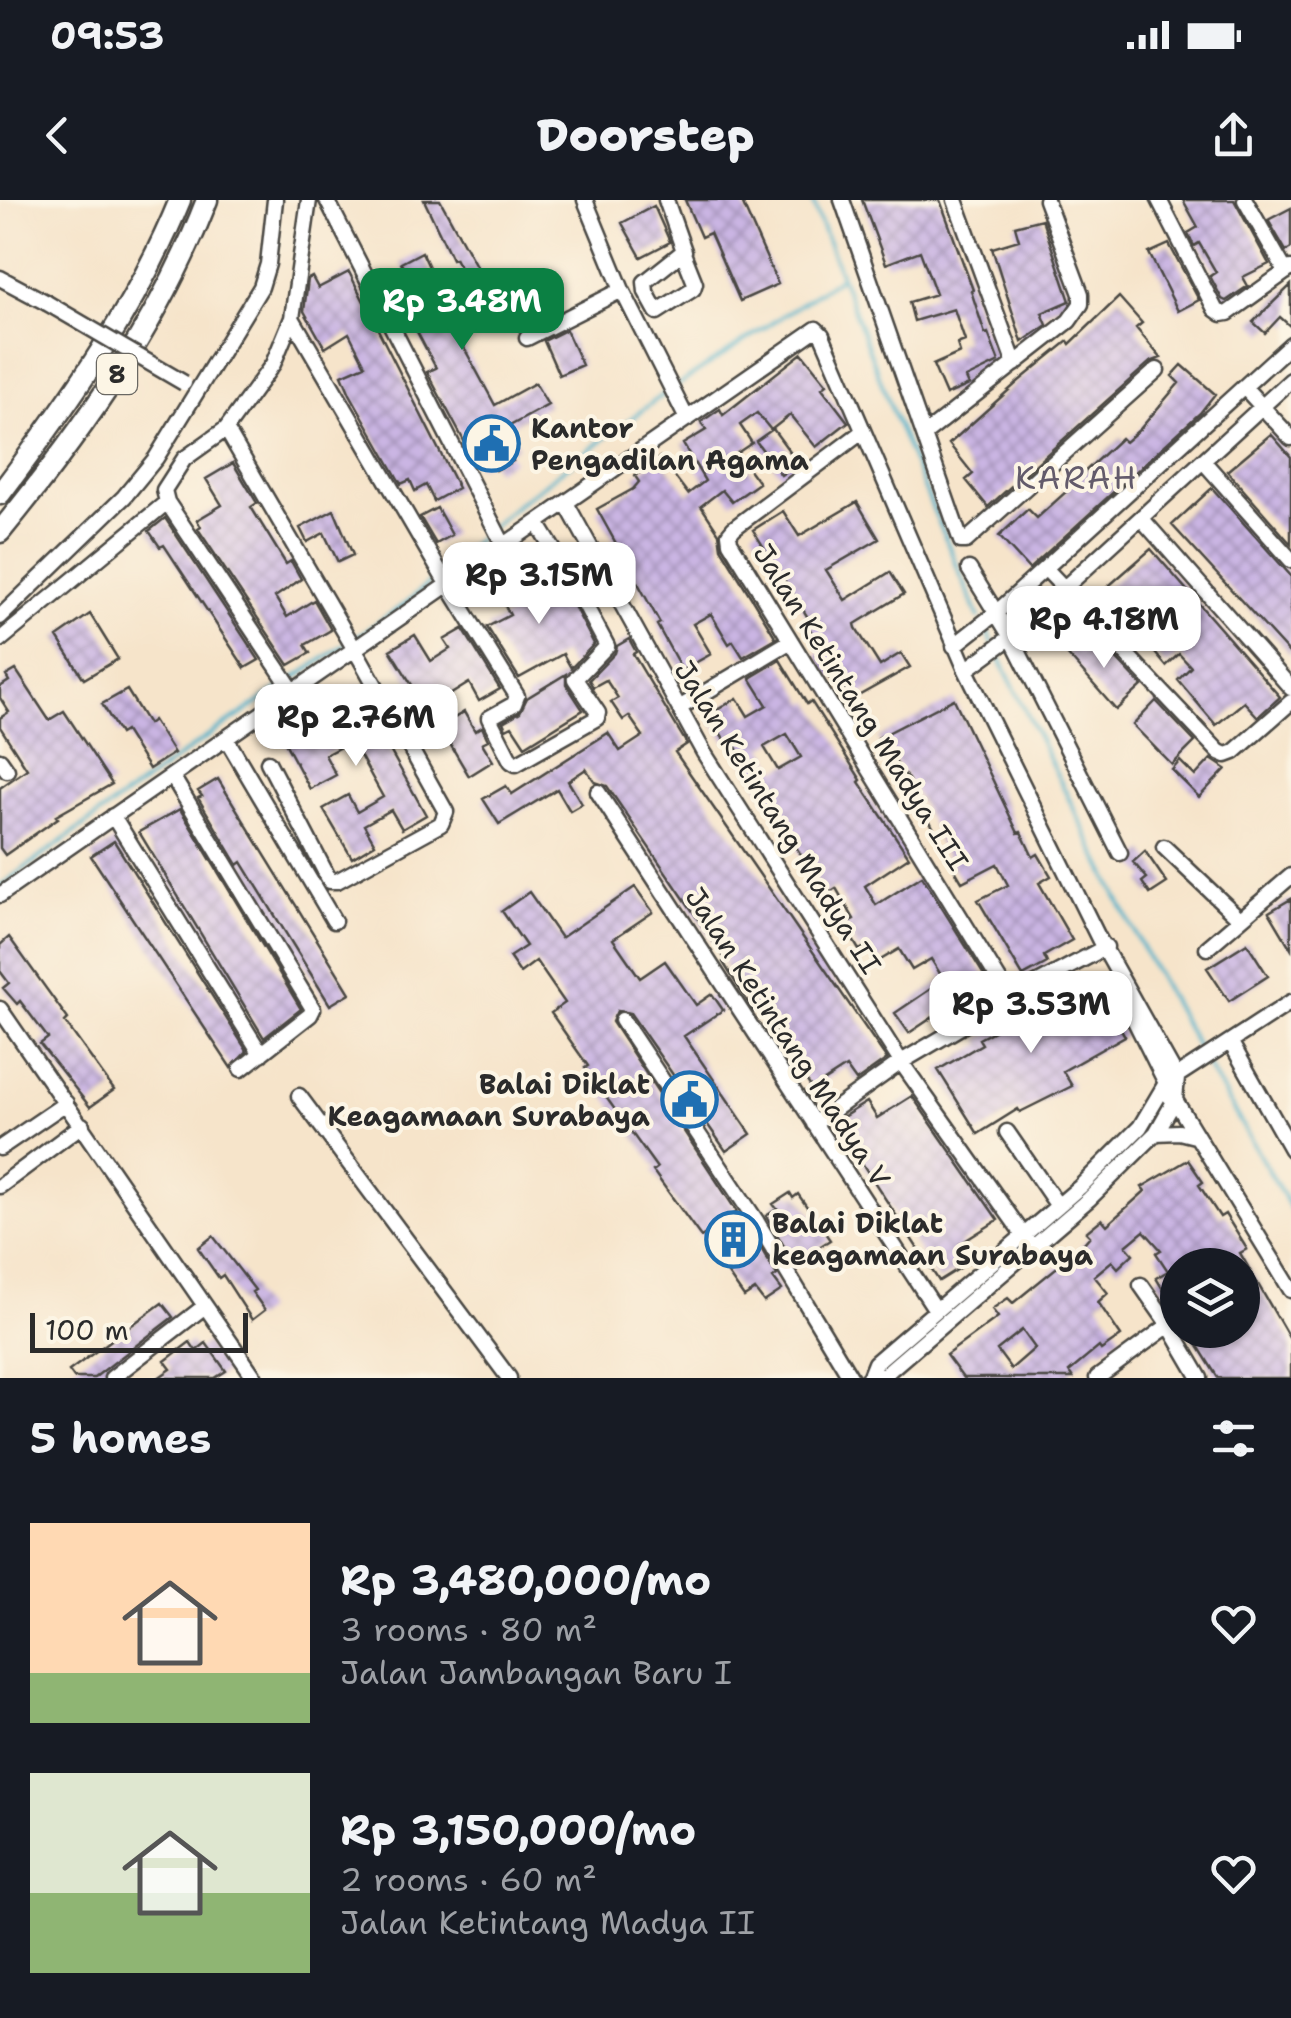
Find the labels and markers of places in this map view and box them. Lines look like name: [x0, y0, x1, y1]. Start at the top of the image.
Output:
pin: Rp 3.48M: [359, 268, 565, 353]
place label: Kantor Pengadilan Agama: [531, 409, 809, 479]
public building icon: Kantor Pengadilan Agama: [462, 414, 522, 474]
pin: Rp 3.15M: [436, 542, 642, 627]
pin: Rp 4.18M: [1001, 586, 1207, 671]
pin: Rp 2.76M: [253, 684, 459, 769]
pin: Rp 3.53M: [928, 971, 1134, 1056]
place label: Balai Diklat Keagamaan Surabaya: [328, 1065, 650, 1135]
public building icon: Balai Diklat Keagamaan Surabaya: [659, 1070, 719, 1130]
place label: Balai Diklat keagamaan Surabaya: [772, 1204, 1093, 1274]
building icon: Balai Diklat keagamaan Surabaya: [703, 1209, 763, 1269]

